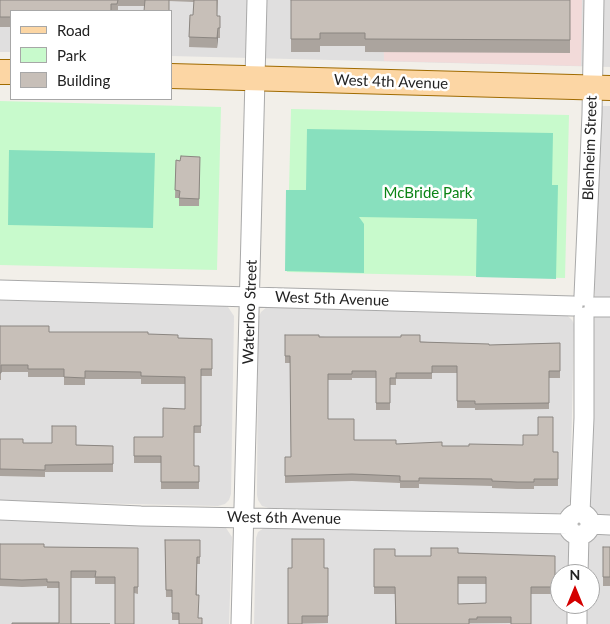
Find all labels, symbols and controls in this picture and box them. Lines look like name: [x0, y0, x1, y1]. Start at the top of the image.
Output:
legend: [10, 10, 172, 100]
text: Road: [57, 21, 90, 39]
text: Park: [57, 46, 86, 64]
text: Building: [57, 71, 110, 89]
street label: West 4th Avenue: [334, 71, 448, 93]
street label: Blenheim Street: [579, 95, 601, 201]
park label: McBride Park: [384, 184, 472, 202]
street label: Waterloo Street: [239, 259, 261, 365]
street label: West 5th Avenue: [275, 288, 389, 310]
street label: West 6th Avenue: [227, 508, 341, 528]
north arrow: [550, 564, 600, 614]
text: N: [570, 566, 580, 583]

